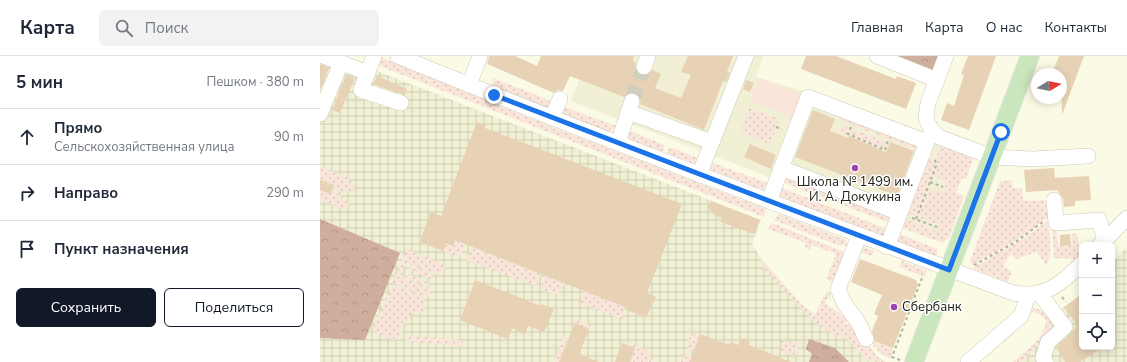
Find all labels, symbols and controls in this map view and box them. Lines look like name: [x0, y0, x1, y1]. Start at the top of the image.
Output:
search box: [99, 10, 379, 46]
text: Карта: [20, 15, 75, 41]
icon: search: [113, 17, 135, 39]
text: Поиск: [145, 18, 188, 38]
text: Главная: [851, 18, 903, 37]
text: Карта: [925, 18, 964, 37]
text: О нас: [986, 18, 1022, 37]
text: Контакты: [1044, 18, 1107, 37]
north arrow: [1031, 68, 1067, 104]
text: 5 мин: [16, 71, 63, 94]
text: Пешком · 380 m: [206, 73, 304, 91]
route end: [485, 86, 503, 104]
text: Прямо: [54, 118, 102, 138]
route start: [992, 123, 1010, 141]
icon: ahead: [16, 126, 38, 148]
text: 90 m: [274, 128, 304, 146]
text: Сельскохозяйственная улица: [54, 138, 235, 156]
marker: Школа № 1499 им. И. А. Докукина: [850, 163, 860, 173]
place label: Школа № 1499 им. И. А. Докукина: [797, 173, 913, 206]
icon: right: [16, 182, 38, 204]
text: Направо: [54, 183, 118, 203]
text: 290 m: [266, 184, 304, 202]
icon: arrive: [16, 238, 38, 260]
text: Пункт назначения: [54, 239, 189, 259]
map controls: [1079, 242, 1115, 350]
button: +: [1079, 242, 1115, 278]
button: −: [1079, 278, 1115, 314]
button: Сохранить: [16, 288, 156, 327]
button: Поделиться: [164, 288, 304, 327]
place label: Сбербанк: [902, 298, 962, 316]
marker: Сбербанк: [889, 302, 899, 312]
button: locate: [1079, 314, 1115, 350]

